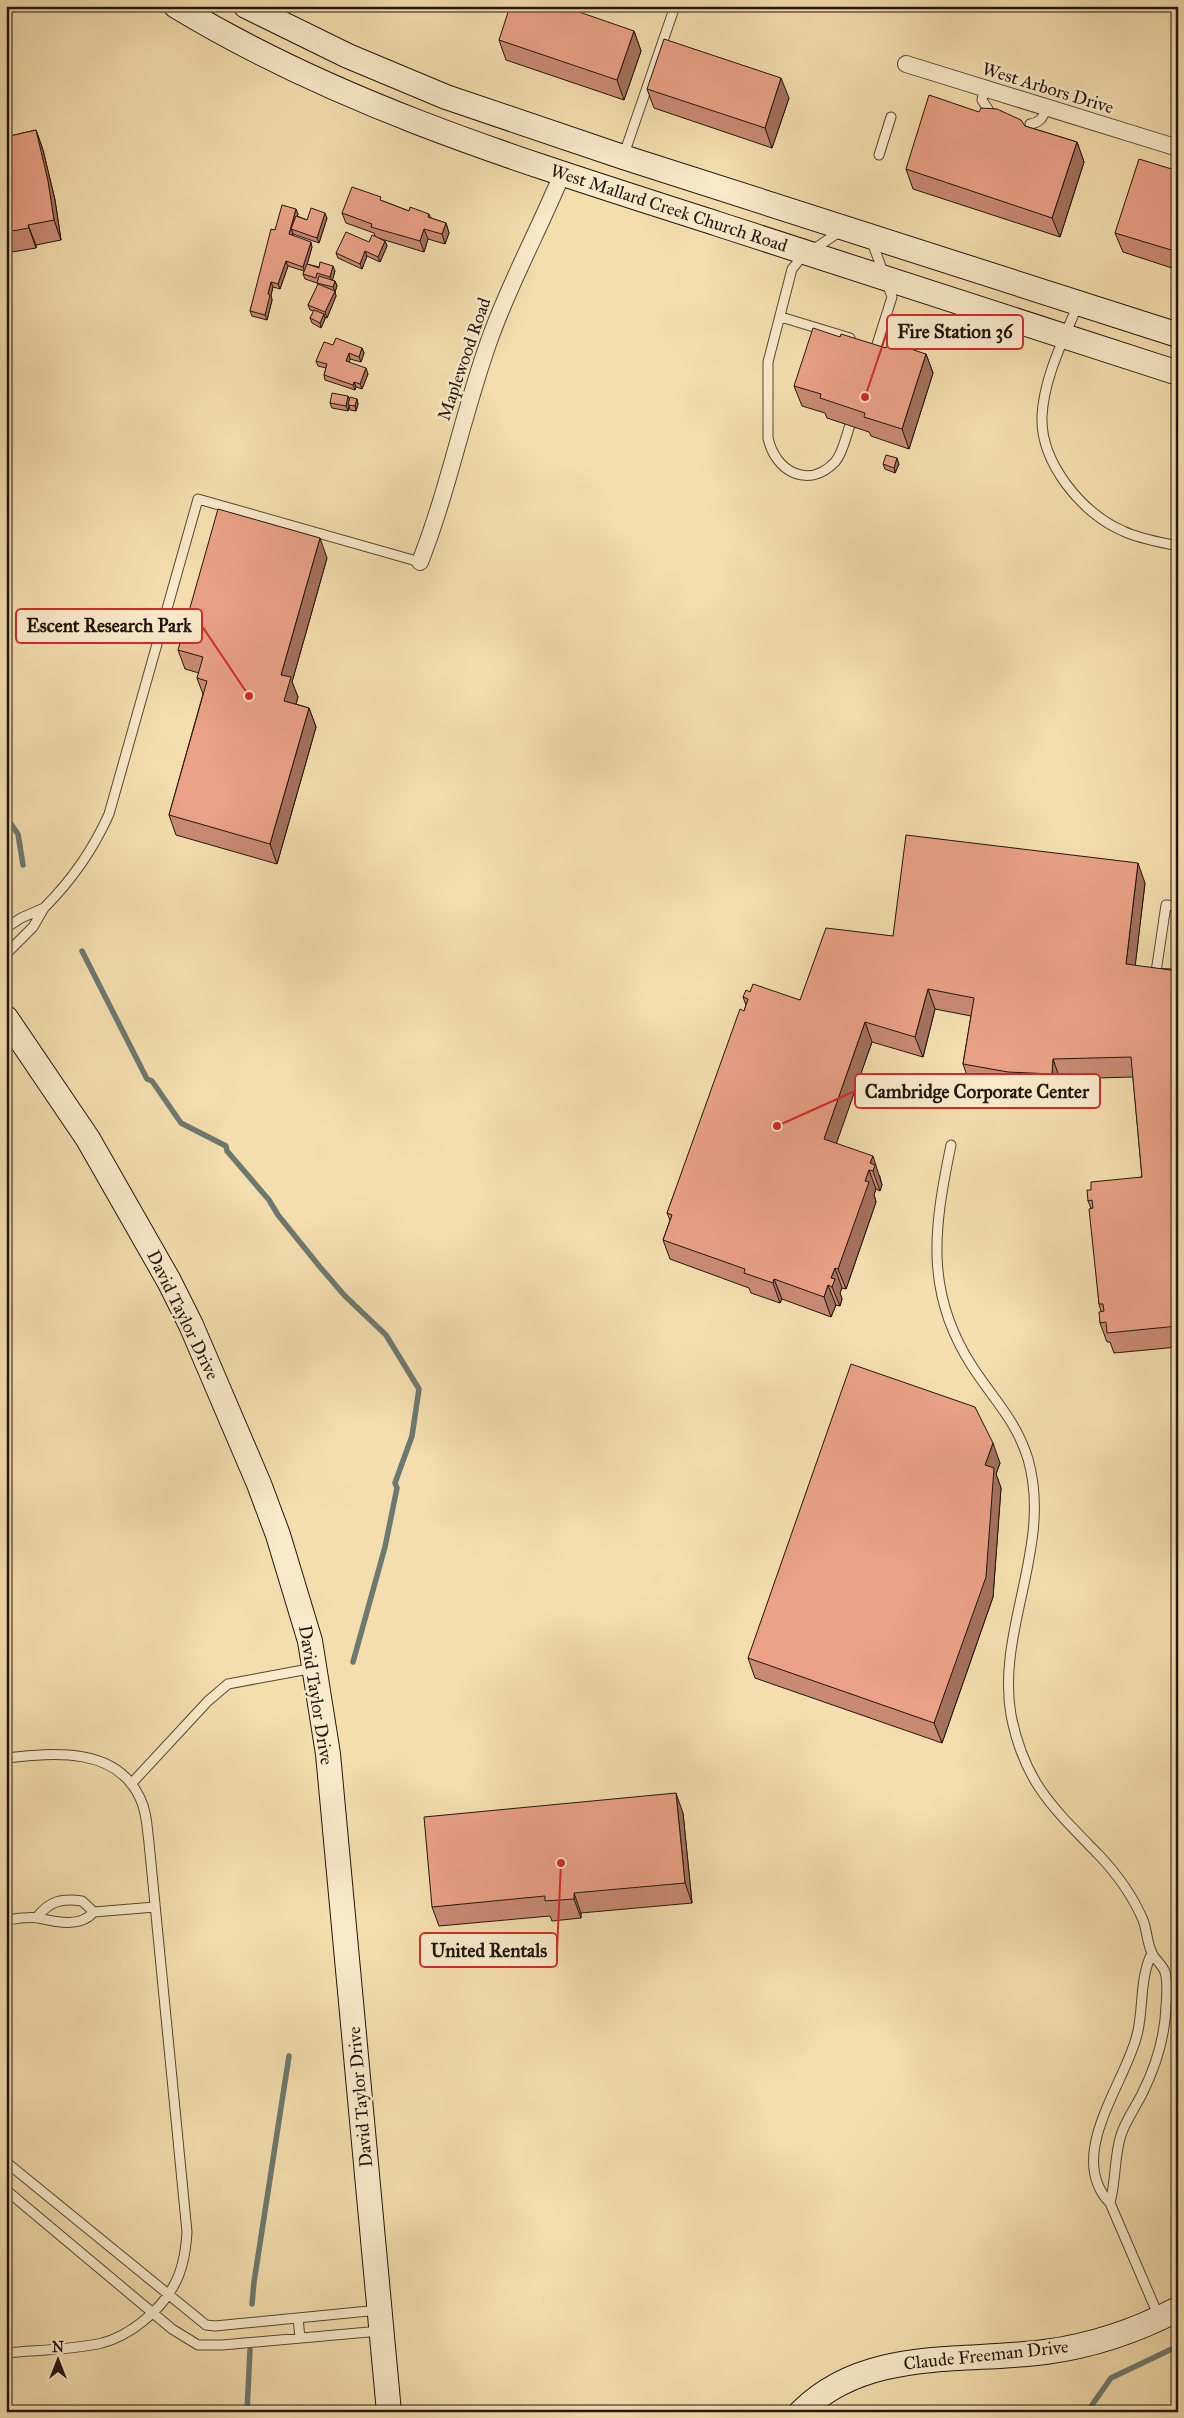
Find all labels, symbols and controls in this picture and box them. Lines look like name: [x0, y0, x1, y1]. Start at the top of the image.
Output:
street label: West Arbors Drive: [980, 58, 1116, 118]
street label: West Mallard Creek Church Road: [548, 159, 790, 257]
street label: Maplewood Road: [433, 295, 495, 423]
callout: Fire Station 36: [887, 315, 1023, 349]
text: Fire Station 36: [897, 320, 1014, 344]
callout: Escent Research Park: [16, 609, 202, 643]
text: Escent Research Park: [26, 614, 193, 637]
callout: Cambridge Corporate Center: [855, 1074, 1100, 1108]
text: Cambridge Corporate Center: [865, 1080, 1090, 1104]
street label: David Taylor Drive: [142, 1247, 224, 1383]
street label: David Taylor Drive: [294, 1623, 338, 1767]
callout: United Rentals: [420, 1933, 557, 1967]
text: United Rentals: [431, 1939, 547, 1962]
street label: David Taylor Drive: [343, 2026, 377, 2168]
street label: Claude Freeman Drive: [902, 2335, 1070, 2375]
north arrow: [32, 2336, 82, 2386]
text: N: [52, 2339, 64, 2356]

